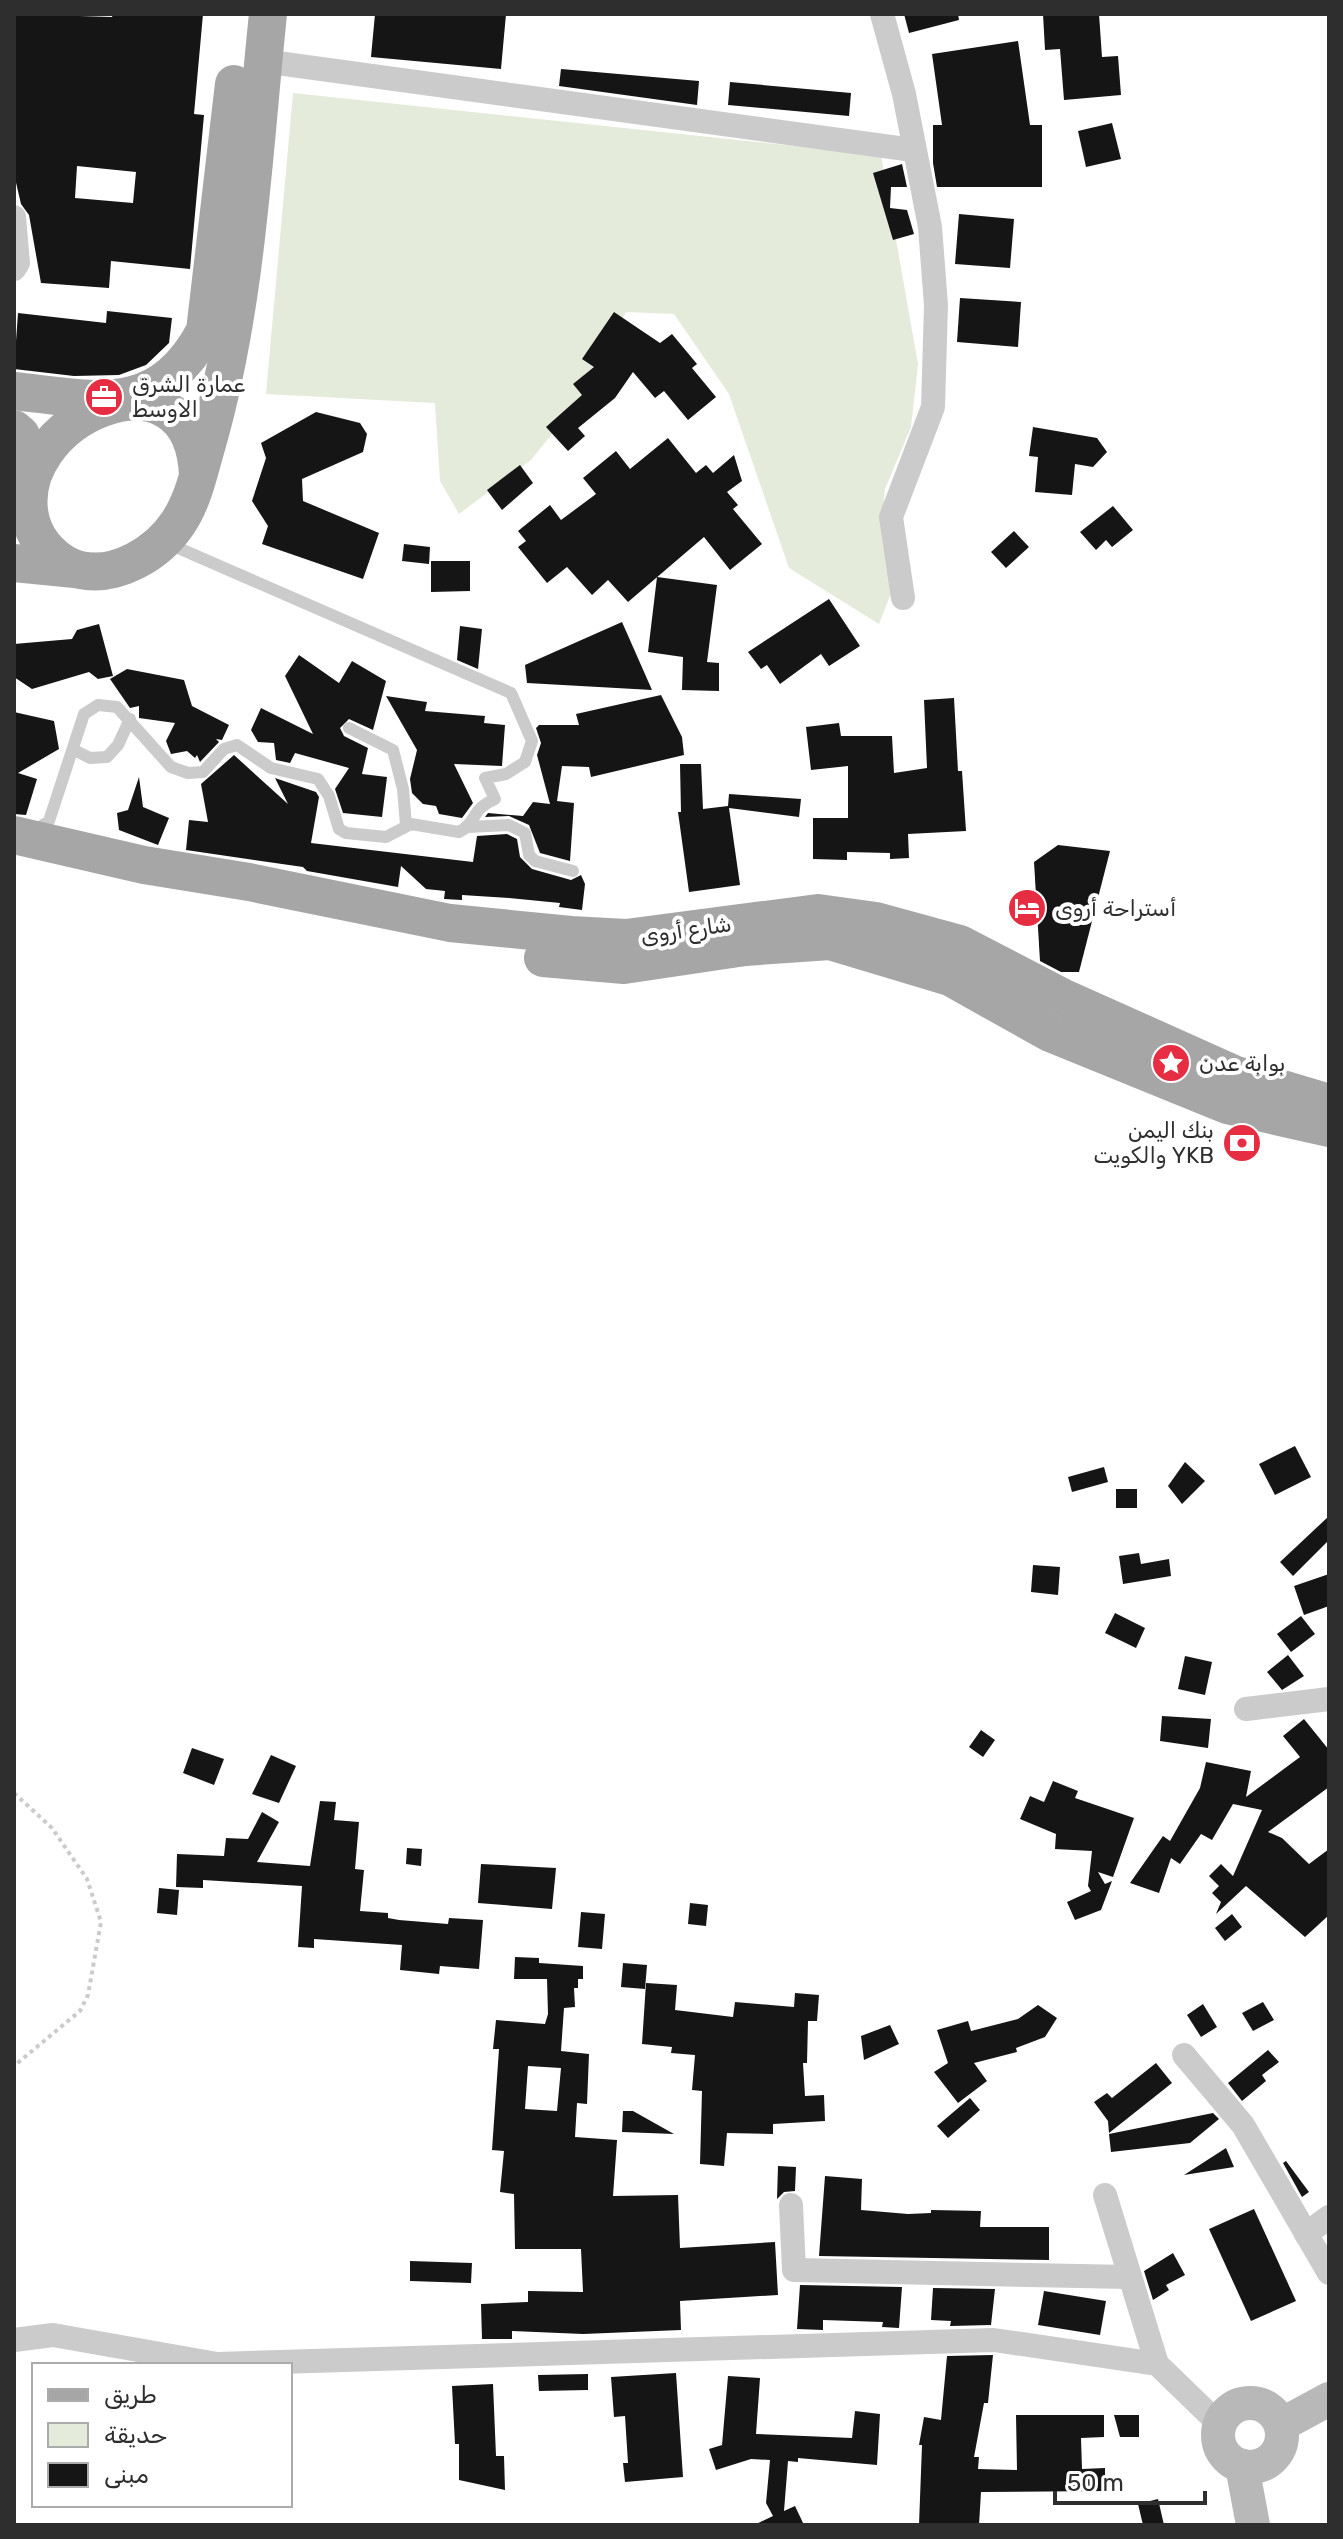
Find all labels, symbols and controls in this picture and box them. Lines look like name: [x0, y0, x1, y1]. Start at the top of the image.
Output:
place label: عمارة الشرق الاوسط: [132, 371, 245, 423]
office icon: عمارة الشرق الاوسط: [83, 376, 125, 418]
hotel icon: أستراحة أروى: [1006, 887, 1048, 929]
place label: أستراحة أروى: [1055, 895, 1176, 922]
street label: شارع أروى: [639, 910, 733, 952]
place icon: بوابة عدن: [1150, 1042, 1192, 1084]
place label: بوابة عدن: [1199, 1050, 1285, 1077]
place label: بنك اليمن والكويت YKB: [1093, 1117, 1214, 1169]
bank icon: بنك اليمن والكويت YKB: [1221, 1122, 1263, 1164]
legend: [32, 2363, 292, 2507]
text: طريق: [104, 2381, 157, 2409]
text: حديقة: [104, 2421, 167, 2449]
scale bar: [1055, 2455, 1205, 2505]
text: مبنى: [104, 2461, 149, 2489]
text: 50 m: [1067, 2469, 1124, 2497]

